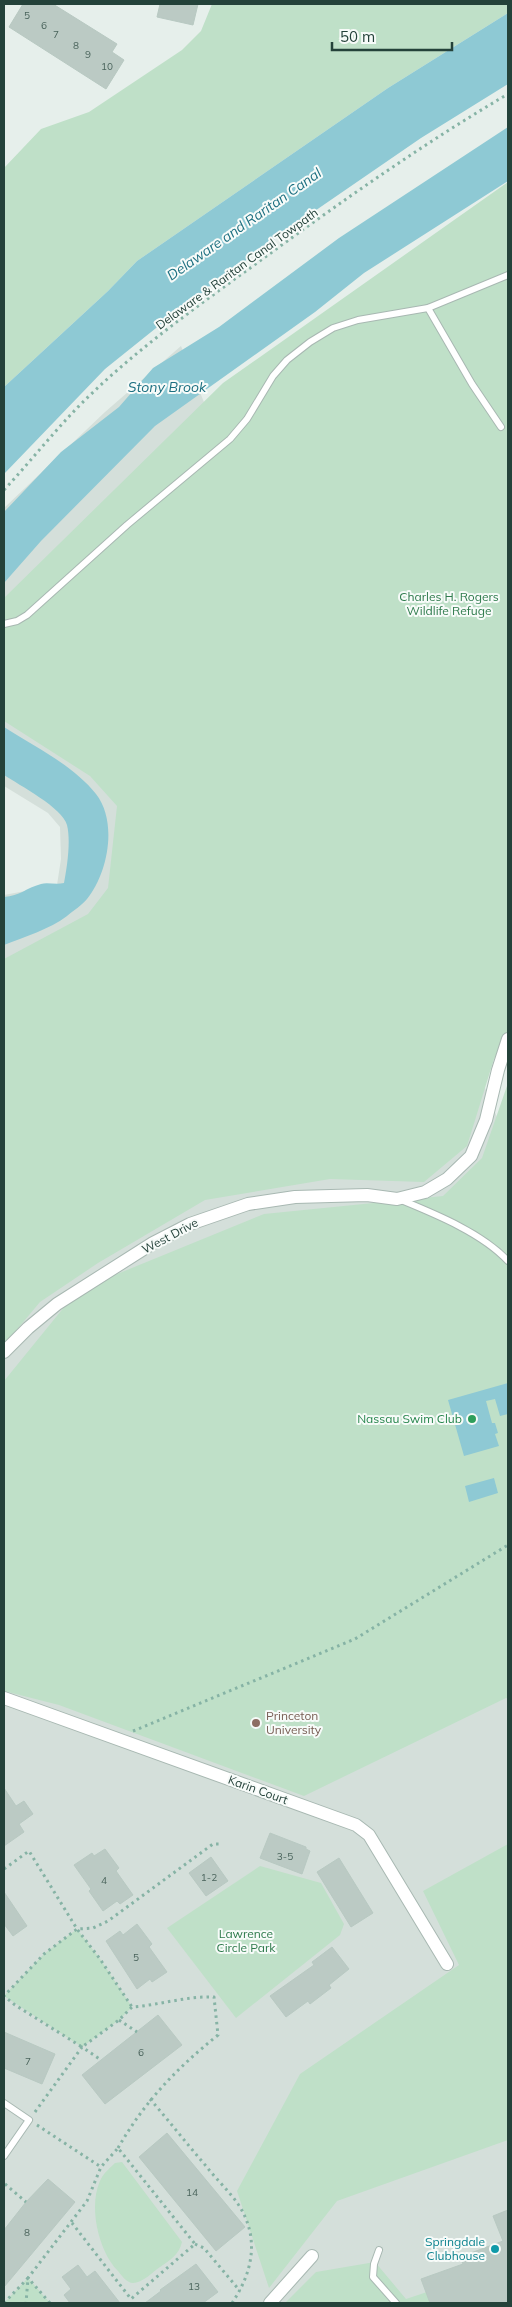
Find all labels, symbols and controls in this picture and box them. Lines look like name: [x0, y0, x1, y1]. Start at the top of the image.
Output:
house number: 5: [24, 9, 30, 22]
house number: 6: [41, 19, 47, 32]
scale bar: [332, 20, 452, 52]
text: 50 m: [340, 27, 375, 46]
house number: 7: [53, 28, 59, 41]
house number: 8: [73, 39, 79, 52]
house number: 9: [85, 48, 91, 61]
house number: 10: [101, 60, 113, 73]
water label: Delaware and Raritan Canal: [163, 163, 325, 284]
street label: Delaware & Raritan Canal Towpath: [153, 205, 321, 333]
water label: Stony Brook: [128, 378, 207, 396]
park label: Charles H. Rogers Wildlife Refuge: [399, 589, 499, 618]
street label: West Drive: [139, 1215, 200, 1257]
place label: Nassau Swim Club: [357, 1411, 462, 1426]
marker: Nassau Swim Club: [466, 1413, 478, 1425]
place label: Princeton University: [266, 1708, 322, 1737]
marker: Princeton University: [250, 1717, 262, 1729]
street label: Karin Court: [226, 1772, 290, 1807]
house number: 3-5: [277, 1850, 293, 1863]
house number: 1-2: [201, 1871, 217, 1884]
house number: 4: [101, 1874, 107, 1887]
park label: Lawrence Circle Park: [216, 1926, 276, 1955]
house number: 5: [133, 1951, 139, 1964]
house number: 6: [138, 2046, 144, 2059]
house number: 7: [25, 2055, 31, 2068]
house number: 14: [186, 2186, 198, 2199]
house number: 8: [24, 2226, 30, 2239]
place label: Springdale Clubhouse: [425, 2234, 485, 2263]
marker: Springdale Clubhouse: [489, 2243, 501, 2255]
house number: 13: [188, 2280, 200, 2293]

